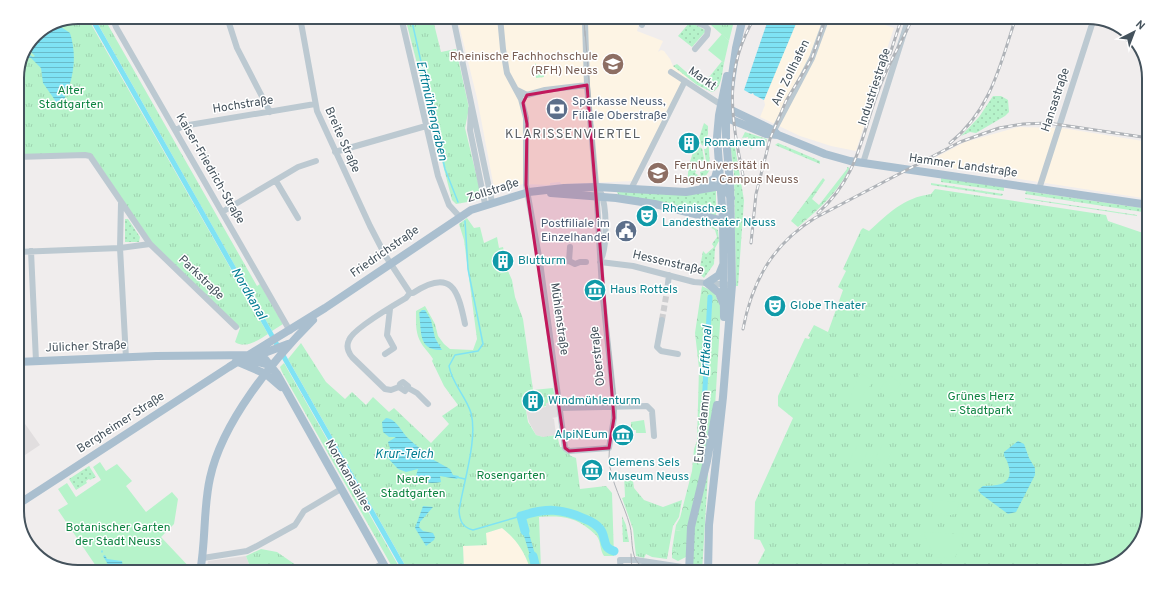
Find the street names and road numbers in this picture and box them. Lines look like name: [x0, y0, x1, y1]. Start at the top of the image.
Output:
street label: Am Zollhafen: [768, 37, 814, 109]
street label: Industriestraße: [855, 46, 895, 128]
street label: Markt: [685, 64, 719, 94]
street label: Hansastraße: [1038, 66, 1074, 134]
street label: Hochstraße: [211, 92, 275, 118]
street label: Breite Straße: [320, 105, 364, 175]
street label: Kaiser-Friedrich-Straße: [172, 111, 248, 227]
street label: Hammer Landstraße: [908, 150, 1018, 182]
street label: Zollstraße: [465, 175, 521, 207]
street label: Friedrichstraße: [347, 222, 423, 282]
street label: Hessenstraße: [631, 247, 705, 279]
street label: Parkstraße: [175, 252, 227, 304]
street label: Mühlenstraße: [546, 282, 572, 356]
street label: Oberstraße: [587, 325, 609, 387]
street label: Jülicher Straße: [45, 338, 127, 356]
street label: Bergheimer Straße: [74, 389, 168, 457]
street label: Europadamm: [691, 390, 715, 464]
street label: Nordkanalallee: [321, 437, 375, 515]

